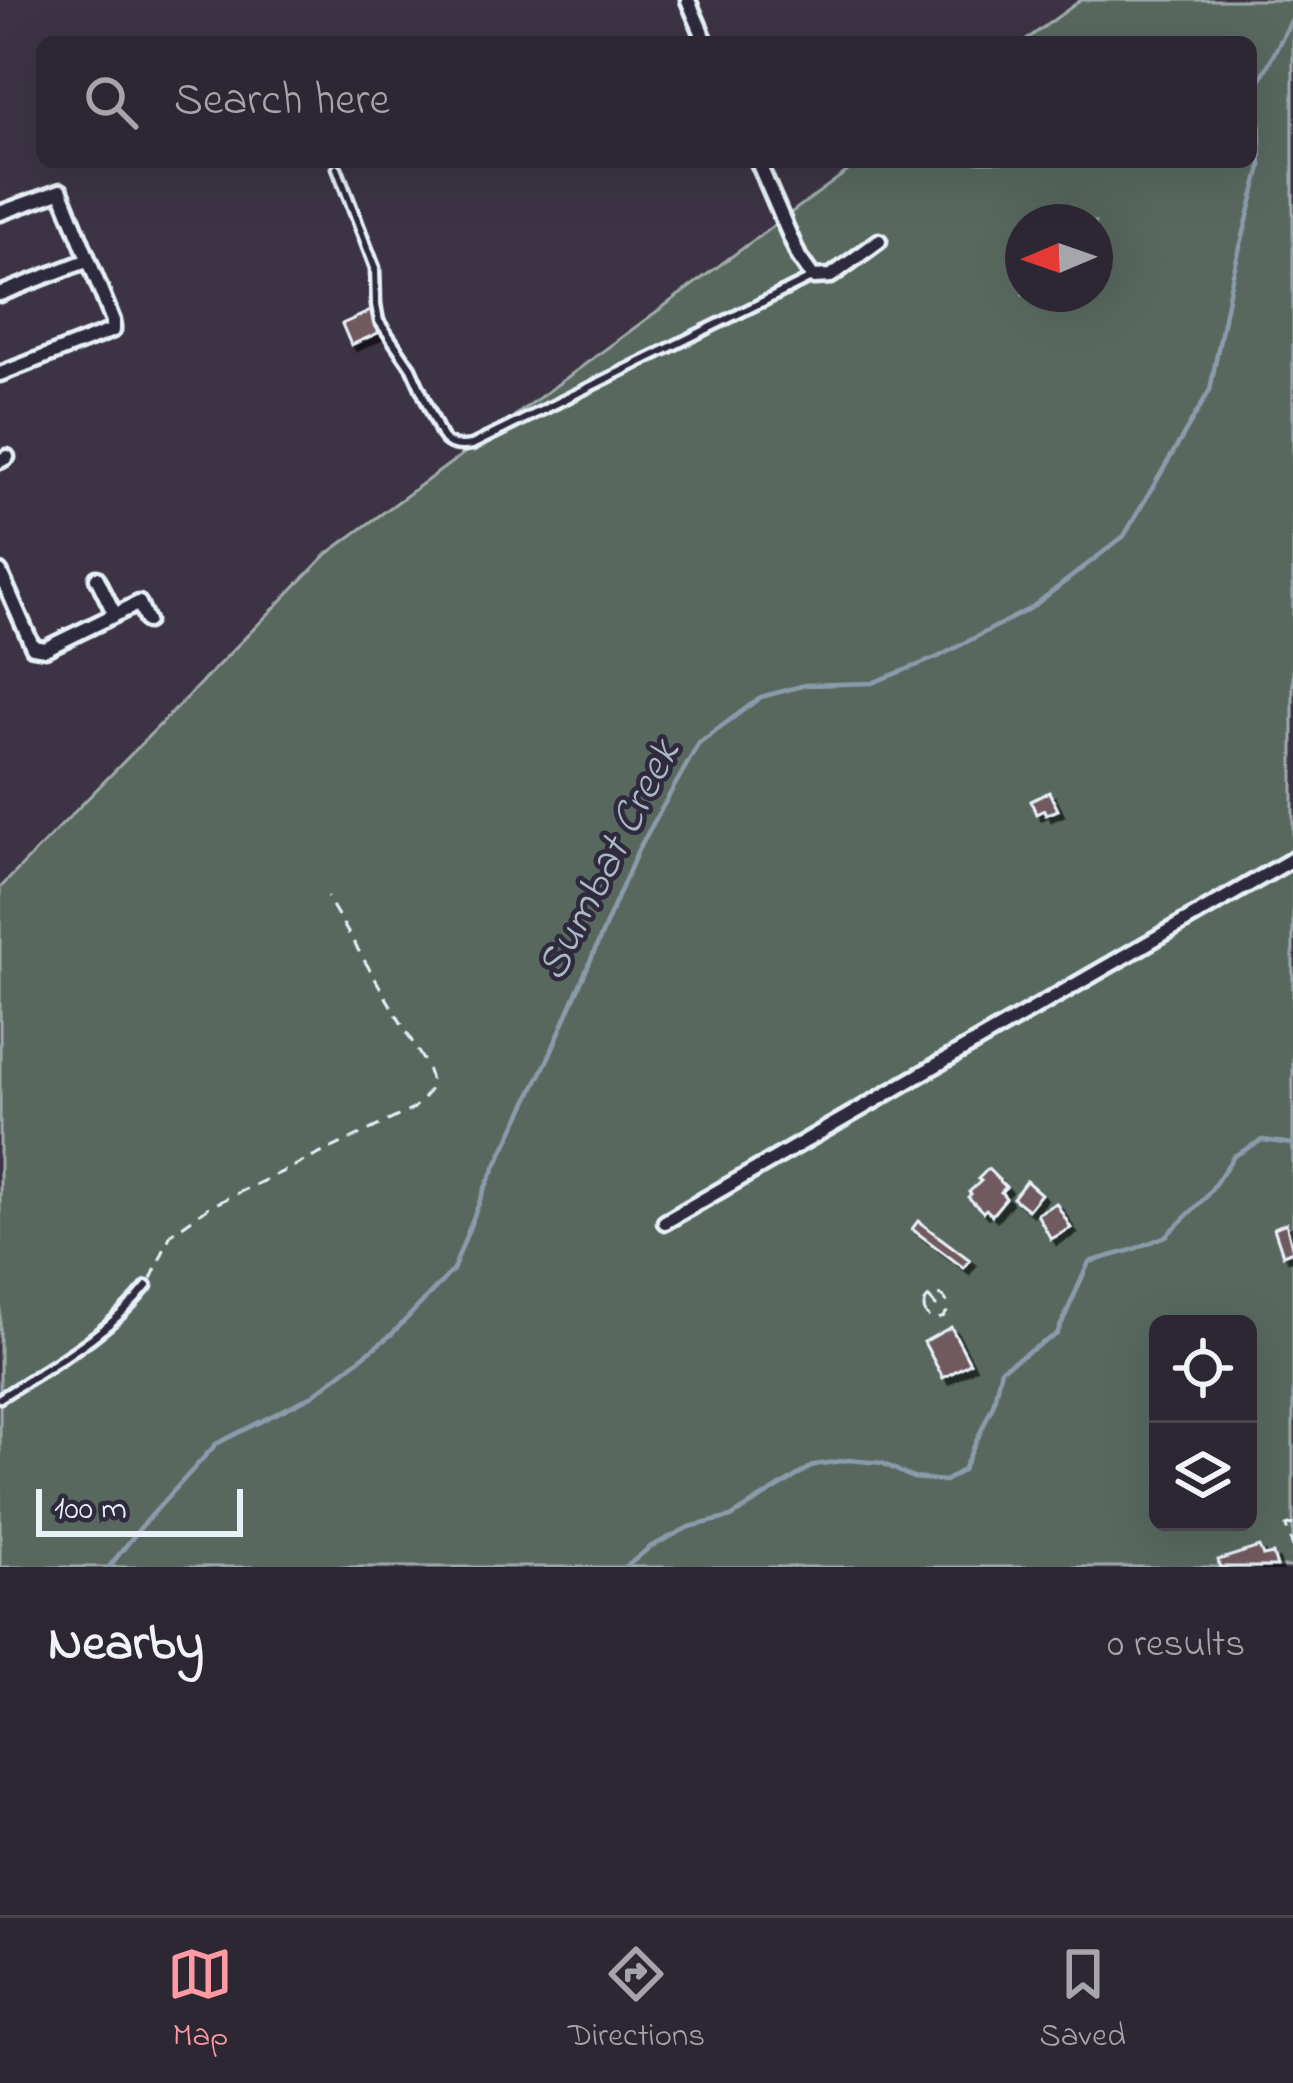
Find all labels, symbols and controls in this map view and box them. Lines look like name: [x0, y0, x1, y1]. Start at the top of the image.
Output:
search box: [36, 36, 1257, 168]
icon: search: [78, 69, 144, 135]
text: Search here: [174, 69, 390, 135]
north arrow: [1005, 204, 1113, 312]
water label: Sumbat Creek: [521, 727, 700, 993]
map controls: [1149, 1315, 1257, 1531]
button: locate: [1149, 1315, 1257, 1423]
button: layers: [1149, 1423, 1257, 1531]
scale bar: [36, 1483, 243, 1536]
text: 100 m: [54, 1486, 127, 1534]
text: Nearby: [48, 1608, 204, 1683]
text: 0 results: [1107, 1617, 1245, 1674]
tab: Map: [167, 1941, 233, 2061]
tab: Directions: [568, 1941, 705, 2061]
tab: Saved: [1040, 1941, 1126, 2061]

